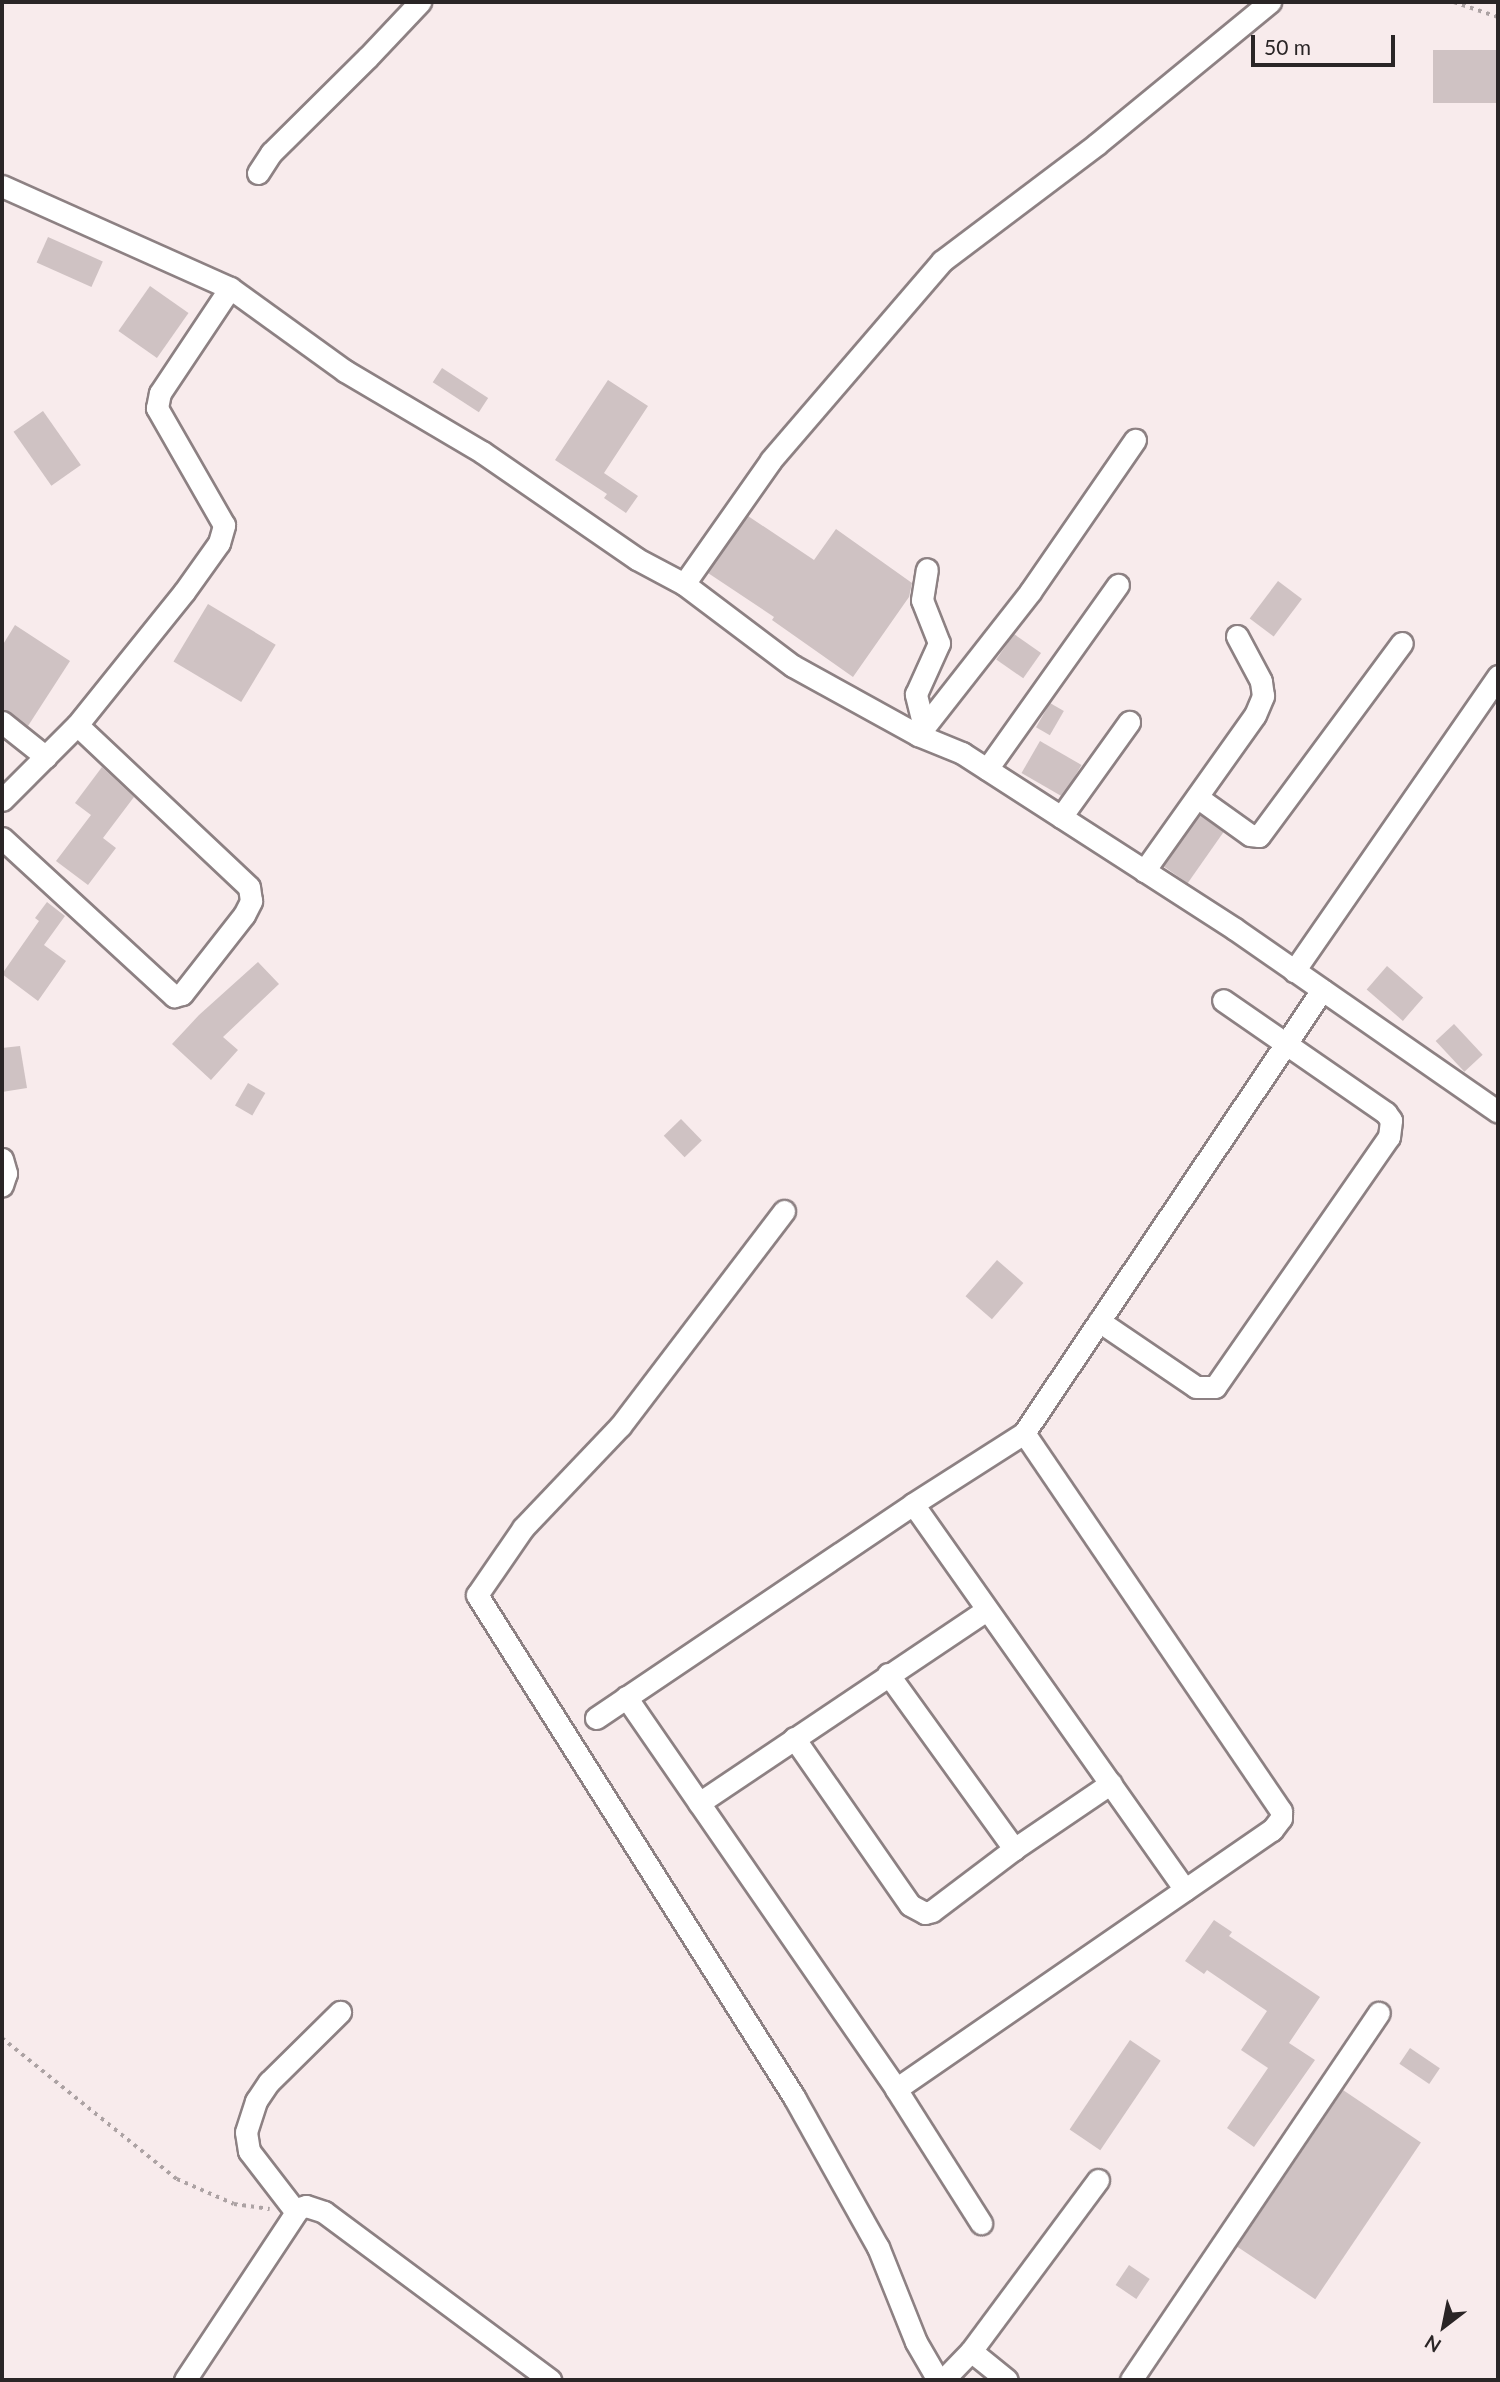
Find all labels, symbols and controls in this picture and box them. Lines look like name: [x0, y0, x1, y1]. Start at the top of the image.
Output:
scale bar: [1255, 21, 1398, 65]
text: 50 m: [1264, 34, 1311, 59]
north arrow: [1409, 2291, 1479, 2361]
text: N: [1420, 2331, 1445, 2358]

